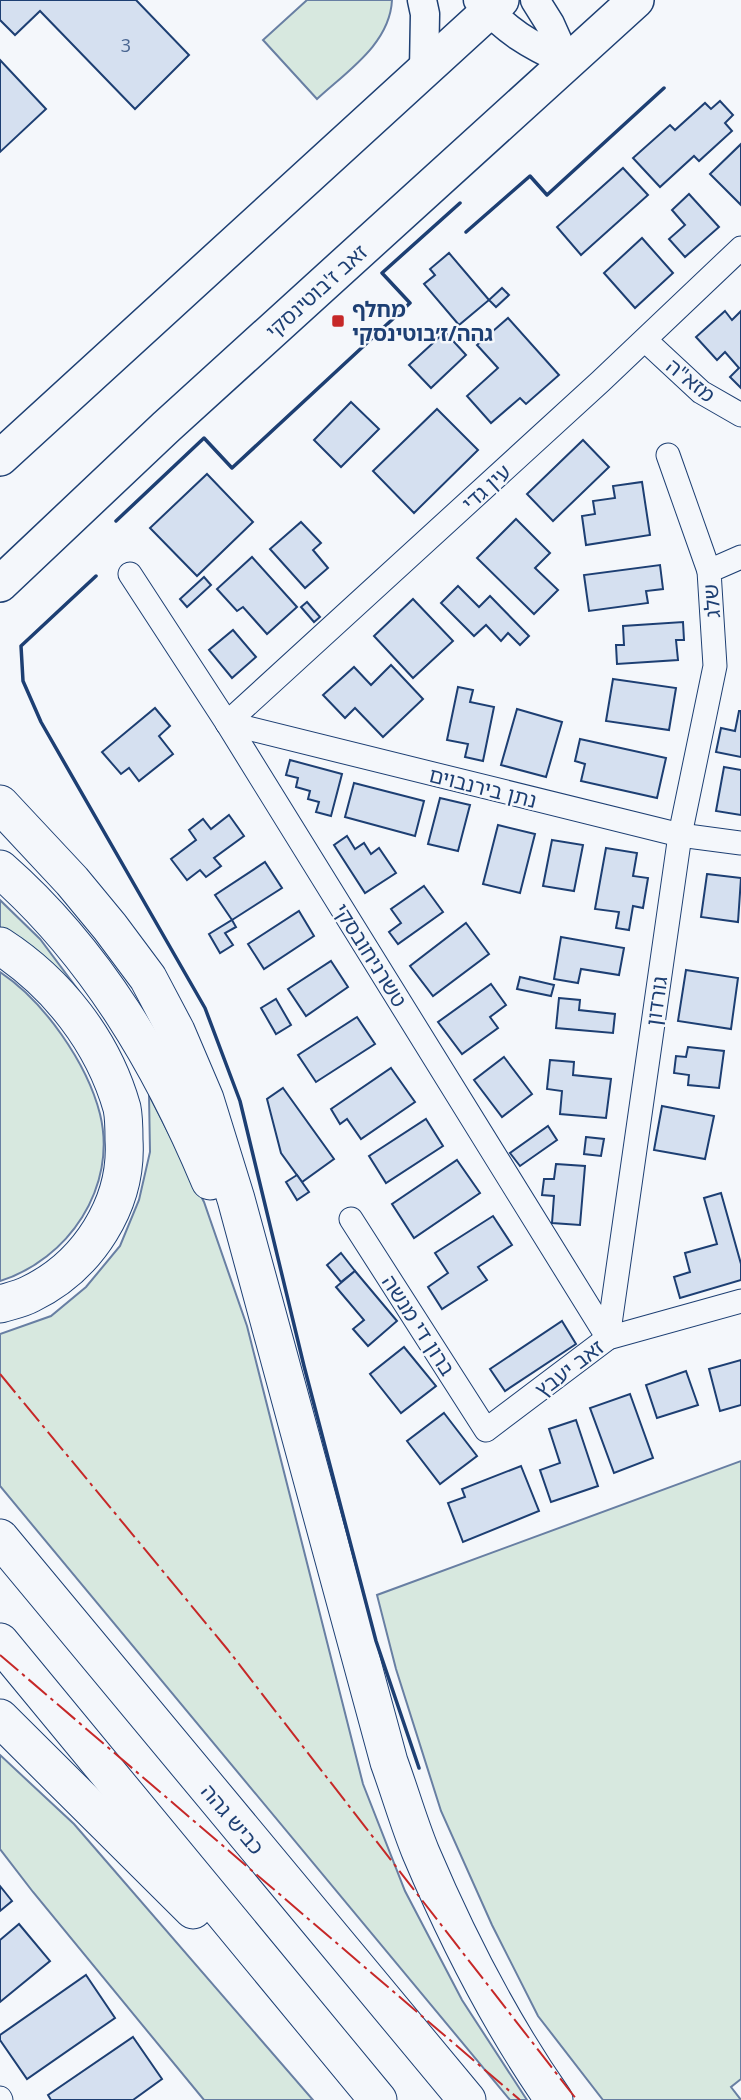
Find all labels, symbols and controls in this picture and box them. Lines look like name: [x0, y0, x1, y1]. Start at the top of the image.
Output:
house number: 3: [121, 33, 131, 57]
street label: זאב ז'בוטינסקי: [259, 238, 373, 344]
place label: מחלף גהה/ז׳בוטינסקי: [352, 295, 493, 347]
marker: מחלף גהה/ז׳בוטינסקי: [330, 313, 346, 329]
street label: מזא"ה: [661, 352, 722, 408]
street label: עין גדי: [456, 458, 516, 516]
street label: שלג: [696, 583, 726, 619]
street label: נתן בירנבוים: [426, 760, 540, 814]
street label: טשרניחובסקי: [328, 898, 414, 1012]
street label: גורדון: [639, 974, 673, 1027]
street label: ברון די מנשה: [376, 1269, 462, 1381]
street label: זאב יעבץ: [529, 1333, 609, 1403]
street label: כביש גהה: [195, 1778, 271, 1860]

